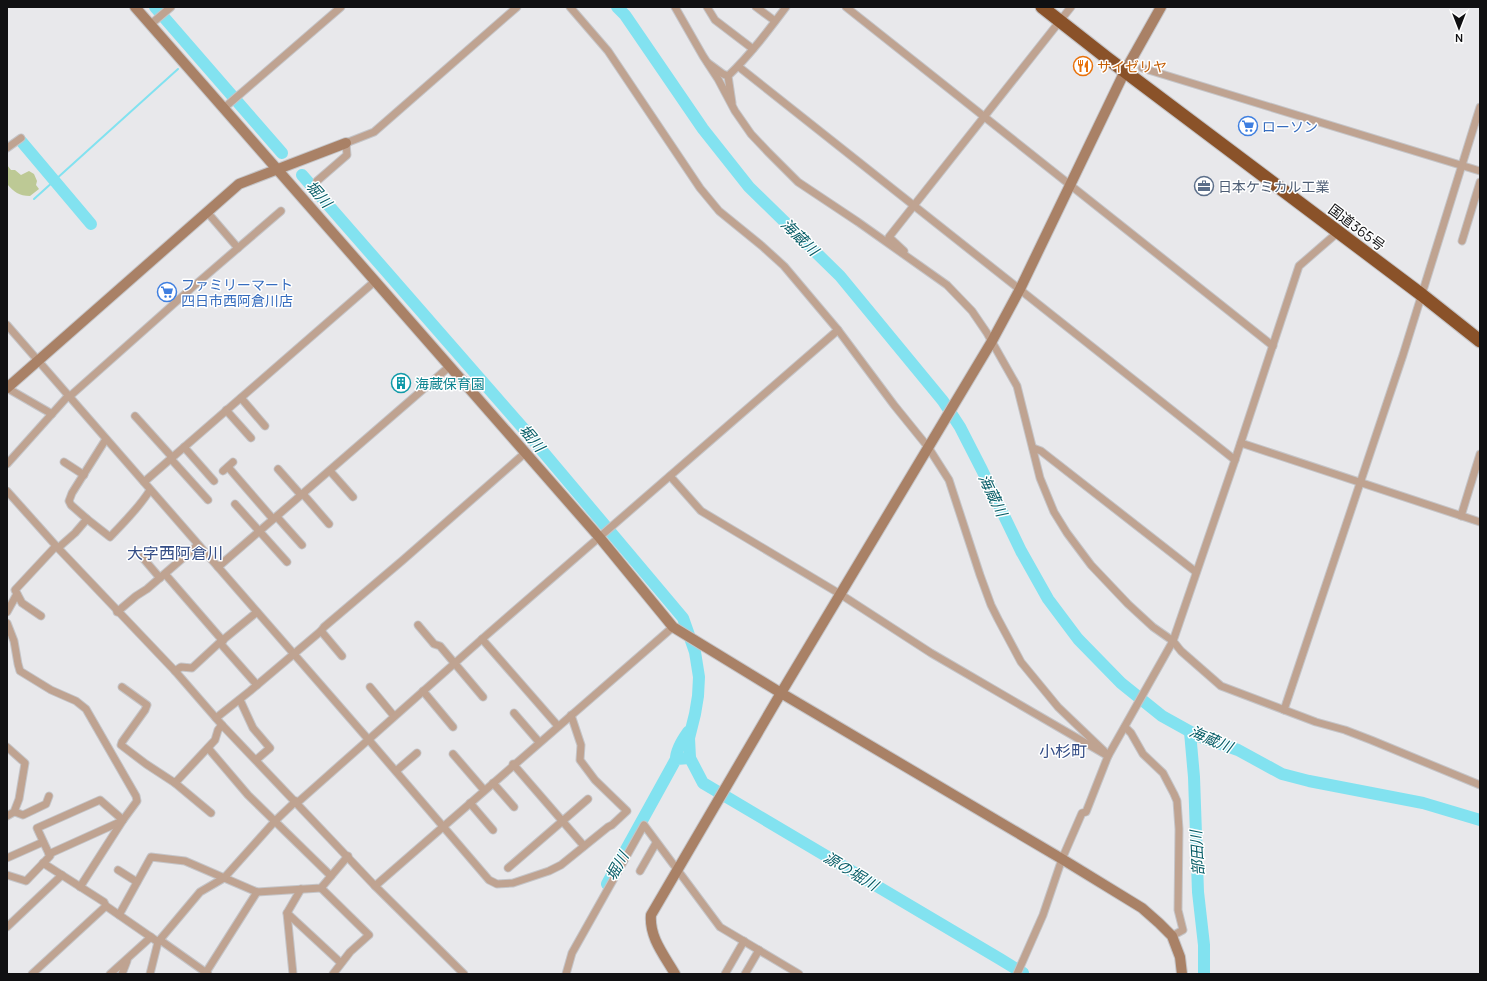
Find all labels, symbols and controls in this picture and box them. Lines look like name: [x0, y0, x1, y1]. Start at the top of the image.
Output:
north arrow: [1439, 8, 1479, 48]
text: N: [1455, 31, 1463, 46]
restaurant icon: サイゼリヤ: [1072, 55, 1094, 77]
place label: サイゼリヤ: [1097, 57, 1167, 76]
supermarket icon: ローソン: [1237, 115, 1259, 137]
place label: ローソン: [1262, 117, 1318, 136]
office icon: 日本ケミカル工業: [1193, 175, 1215, 197]
water label: 堀川: [301, 176, 338, 214]
place label: 日本ケミカル工業: [1218, 177, 1330, 196]
street label: 国道365号: [1325, 199, 1389, 255]
water label: 海蔵川: [777, 214, 825, 262]
place label: ファミリーマート 四日市西阿倉川店: [181, 275, 293, 310]
supermarket icon: ファミリーマート 四日市西阿倉川店: [156, 281, 178, 303]
building icon: 海蔵保育園: [390, 372, 412, 394]
place label: 海蔵保育園: [415, 374, 485, 393]
water label: 堀川: [514, 420, 551, 458]
water label: 海蔵川: [974, 470, 1013, 522]
district label: 大字西阿倉川: [127, 542, 223, 564]
water label: 海蔵川: [1186, 721, 1238, 758]
district label: 小杉町: [1039, 740, 1087, 762]
water label: 部田川: [1185, 828, 1209, 876]
water label: 堀川: [601, 846, 634, 884]
water label: 源の堀川: [820, 847, 884, 896]

